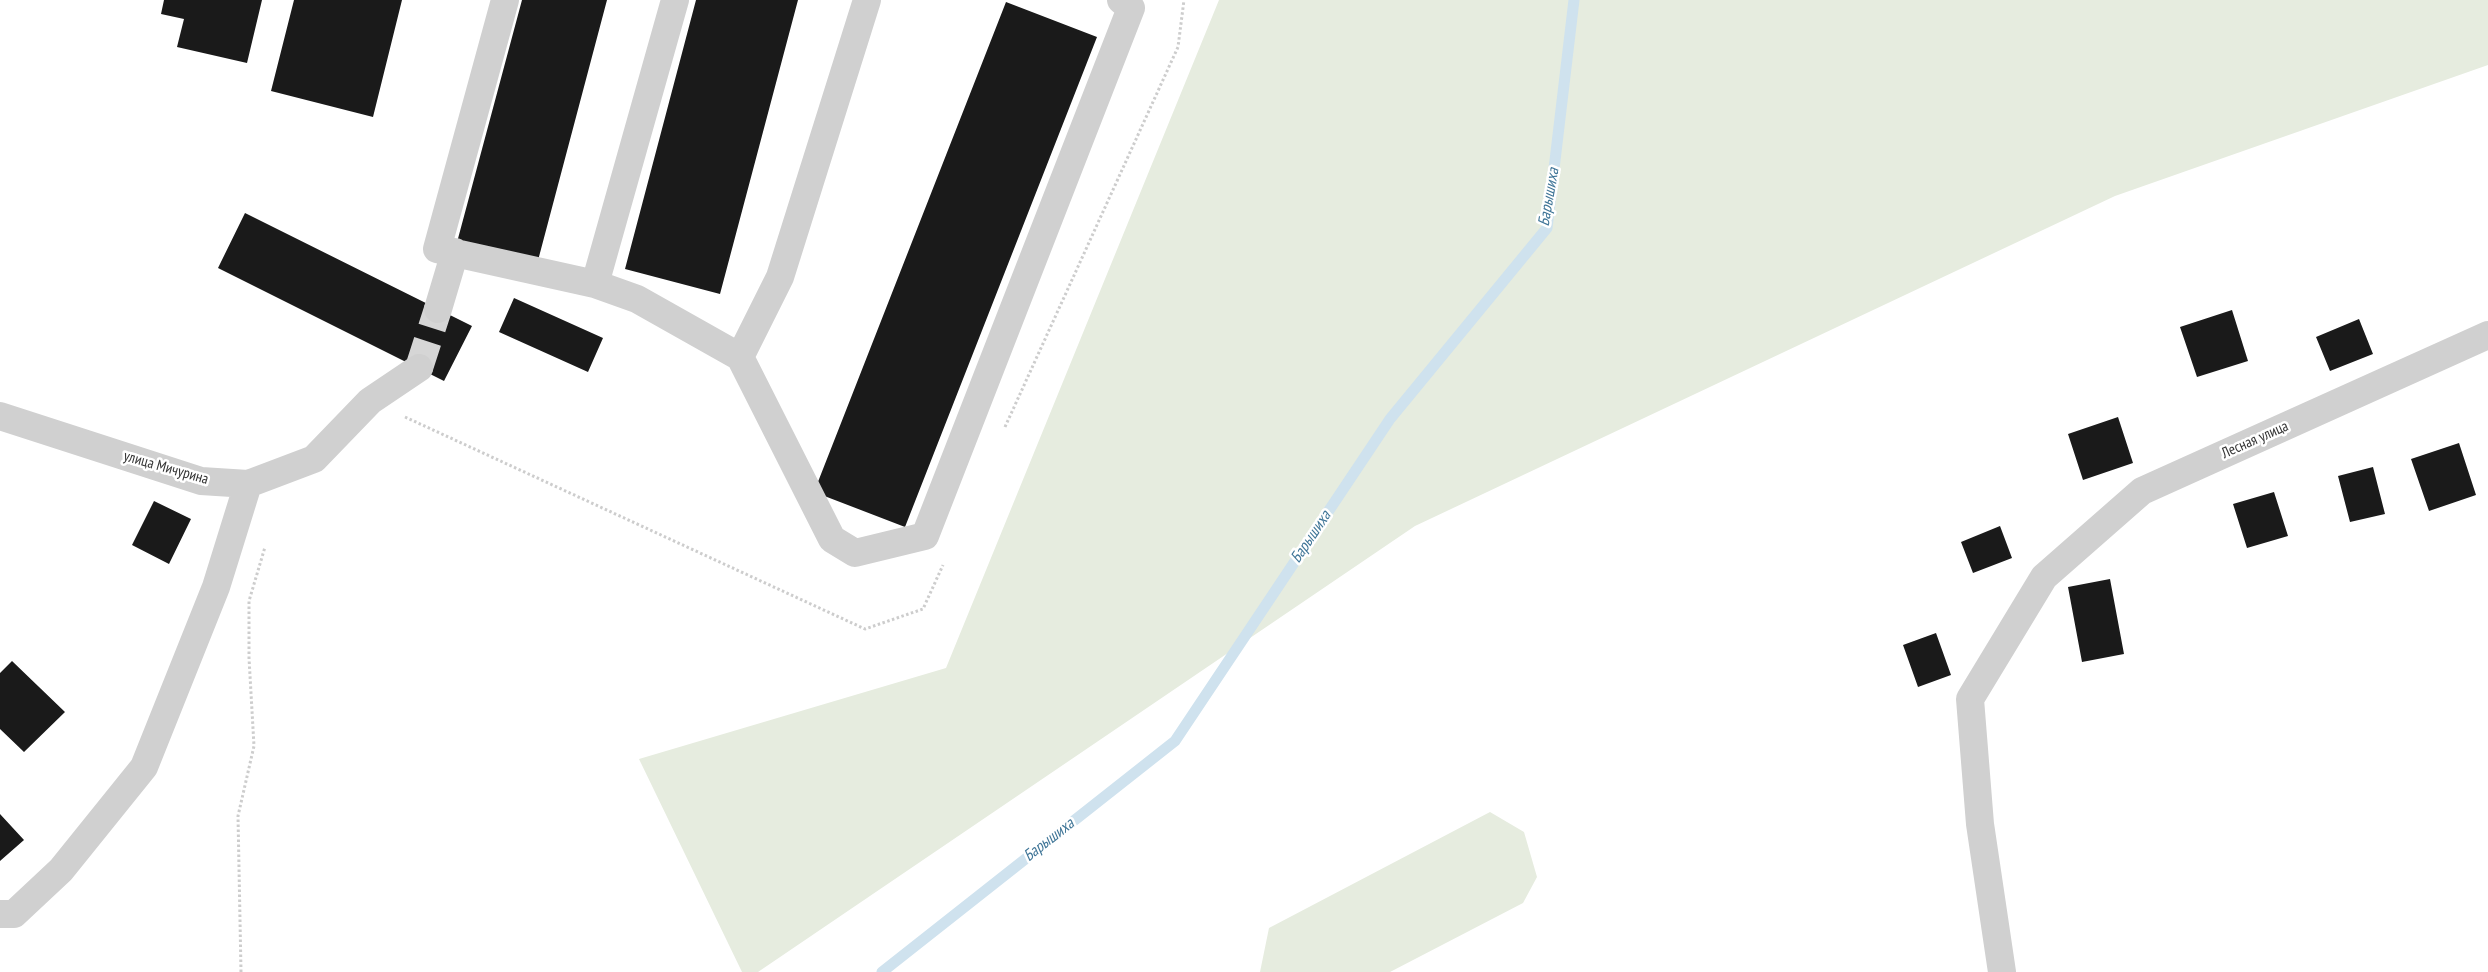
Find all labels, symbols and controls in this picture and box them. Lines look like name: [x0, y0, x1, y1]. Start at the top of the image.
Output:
water label: Барышиха: [1534, 166, 1564, 228]
street label: Лесная улица: [2219, 417, 2291, 463]
street label: улица Мичурина: [122, 447, 210, 489]
water label: Барышиха: [1287, 507, 1335, 567]
water label: Барышиха: [1020, 814, 1078, 866]

